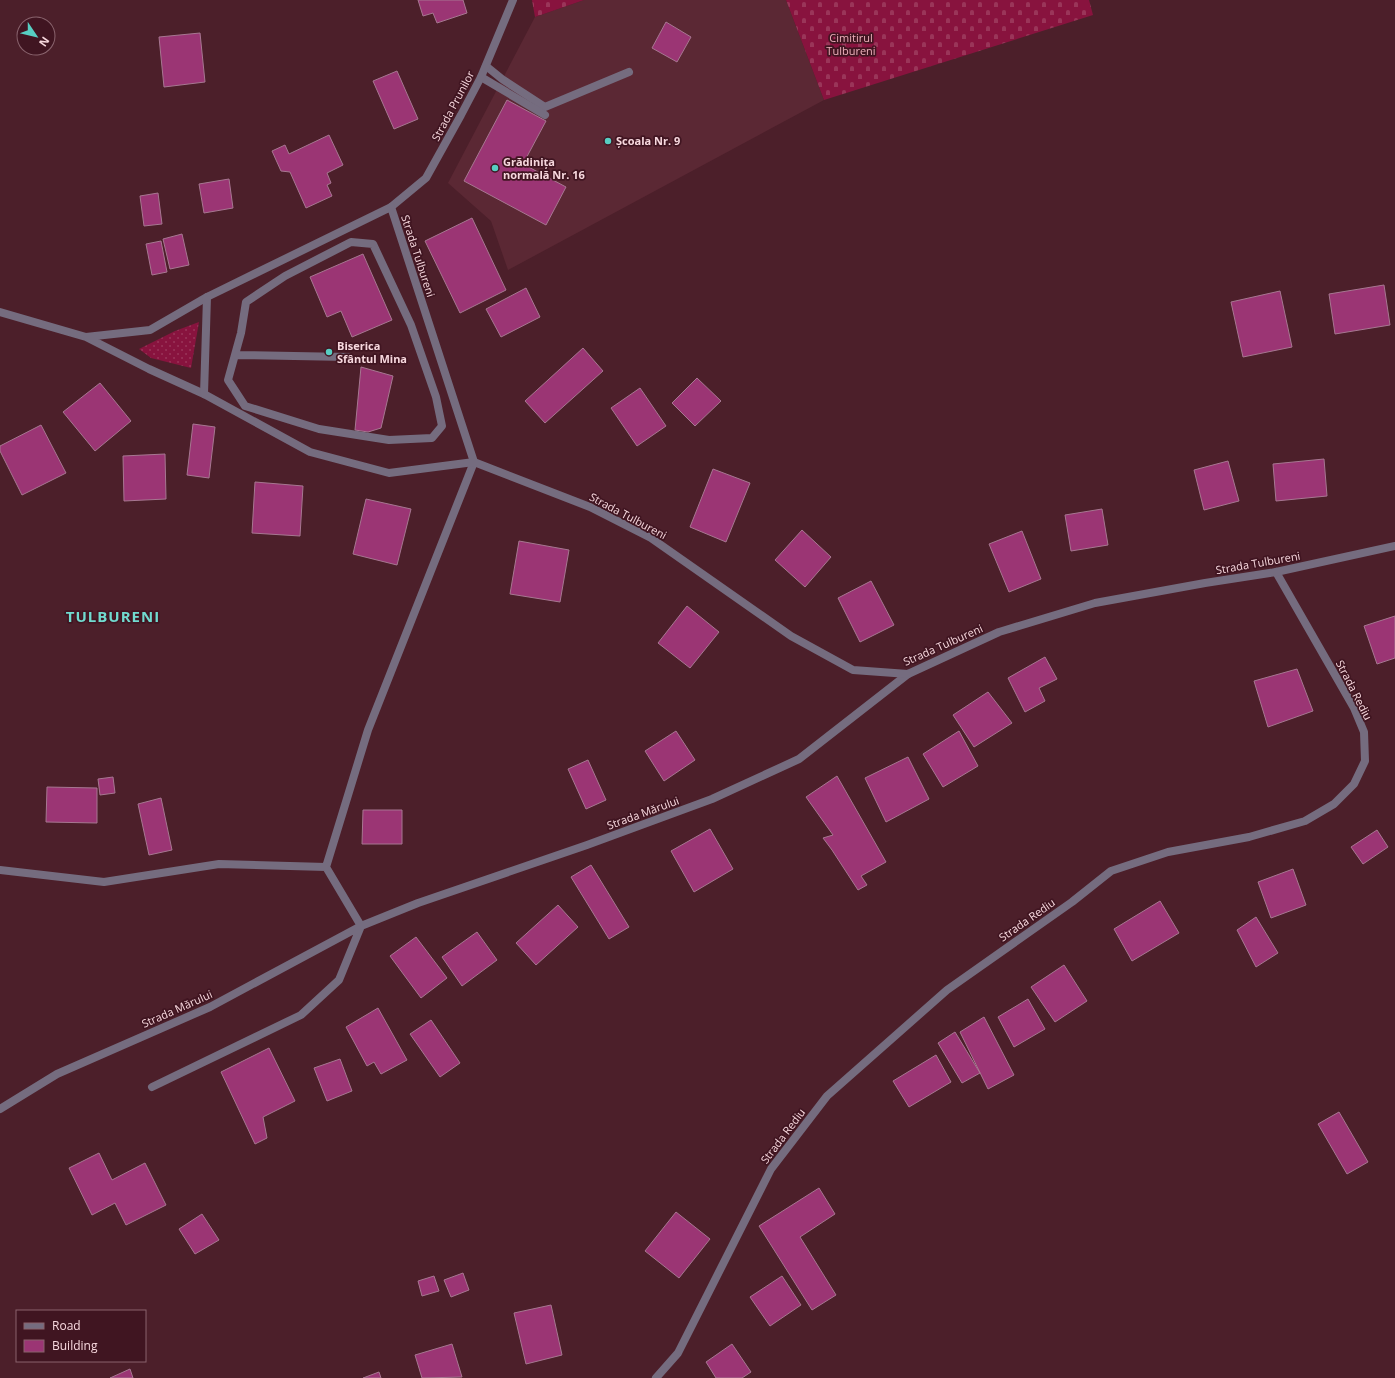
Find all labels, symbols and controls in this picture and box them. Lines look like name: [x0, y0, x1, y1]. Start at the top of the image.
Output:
north arrow: [16, 16, 56, 56]
park label: Cimitirul Tulbureni: [826, 30, 876, 58]
text: N: [36, 34, 53, 50]
street label: Strada Prunilor: [428, 68, 478, 144]
place label: Școala Nr. 9: [616, 133, 680, 148]
marker: Școala Nr. 9: [603, 136, 613, 146]
place label: Grădinița normală Nr. 16: [503, 154, 585, 182]
marker: Grădinița normală Nr. 16: [490, 163, 500, 173]
street label: Strada Tulbureni: [398, 213, 439, 299]
place label: Biserica Sfântul Mina: [337, 338, 407, 366]
marker: Biserica Sfântul Mina: [324, 347, 334, 357]
street label: Strada Tulbureni: [587, 489, 670, 542]
street label: Strada Tulbureni: [1215, 548, 1301, 577]
district label: TULBURENI: [66, 606, 160, 626]
street label: Strada Tulbureni: [901, 620, 985, 669]
street label: Strada Rediu: [1333, 657, 1376, 722]
street label: Strada Mărului: [605, 793, 681, 833]
street label: Strada Rediu: [996, 895, 1058, 945]
street label: Strada Mărului: [139, 986, 214, 1031]
street label: Strada Rediu: [757, 1105, 808, 1166]
legend: [16, 1310, 146, 1362]
text: Road: [52, 1317, 81, 1334]
text: Building: [52, 1337, 98, 1354]

